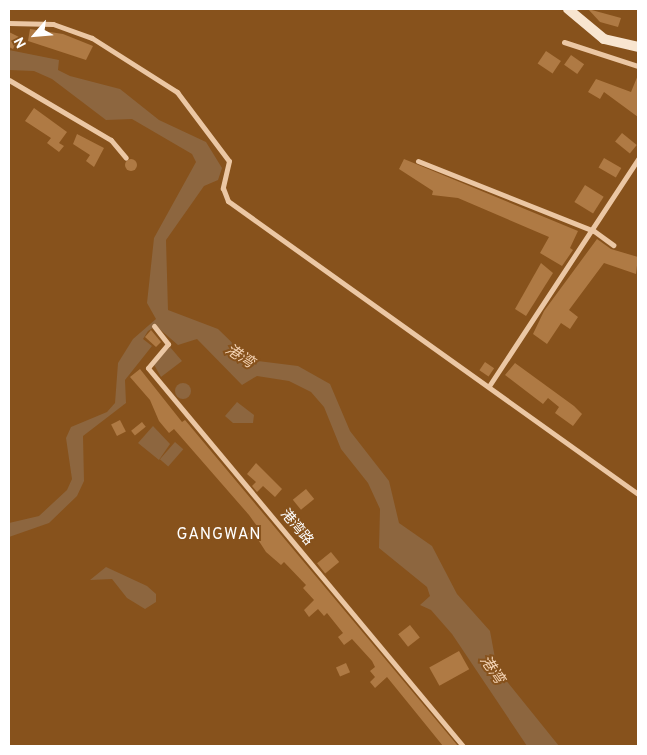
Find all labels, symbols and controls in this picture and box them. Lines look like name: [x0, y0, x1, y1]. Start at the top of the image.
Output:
north arrow: [10, 10, 60, 60]
text: N: [11, 34, 31, 50]
water label: 港湾: [222, 341, 256, 373]
street label: 港湾路: [276, 507, 316, 549]
district label: GANGWAN: [176, 525, 262, 545]
water label: 港湾: [475, 653, 507, 687]

